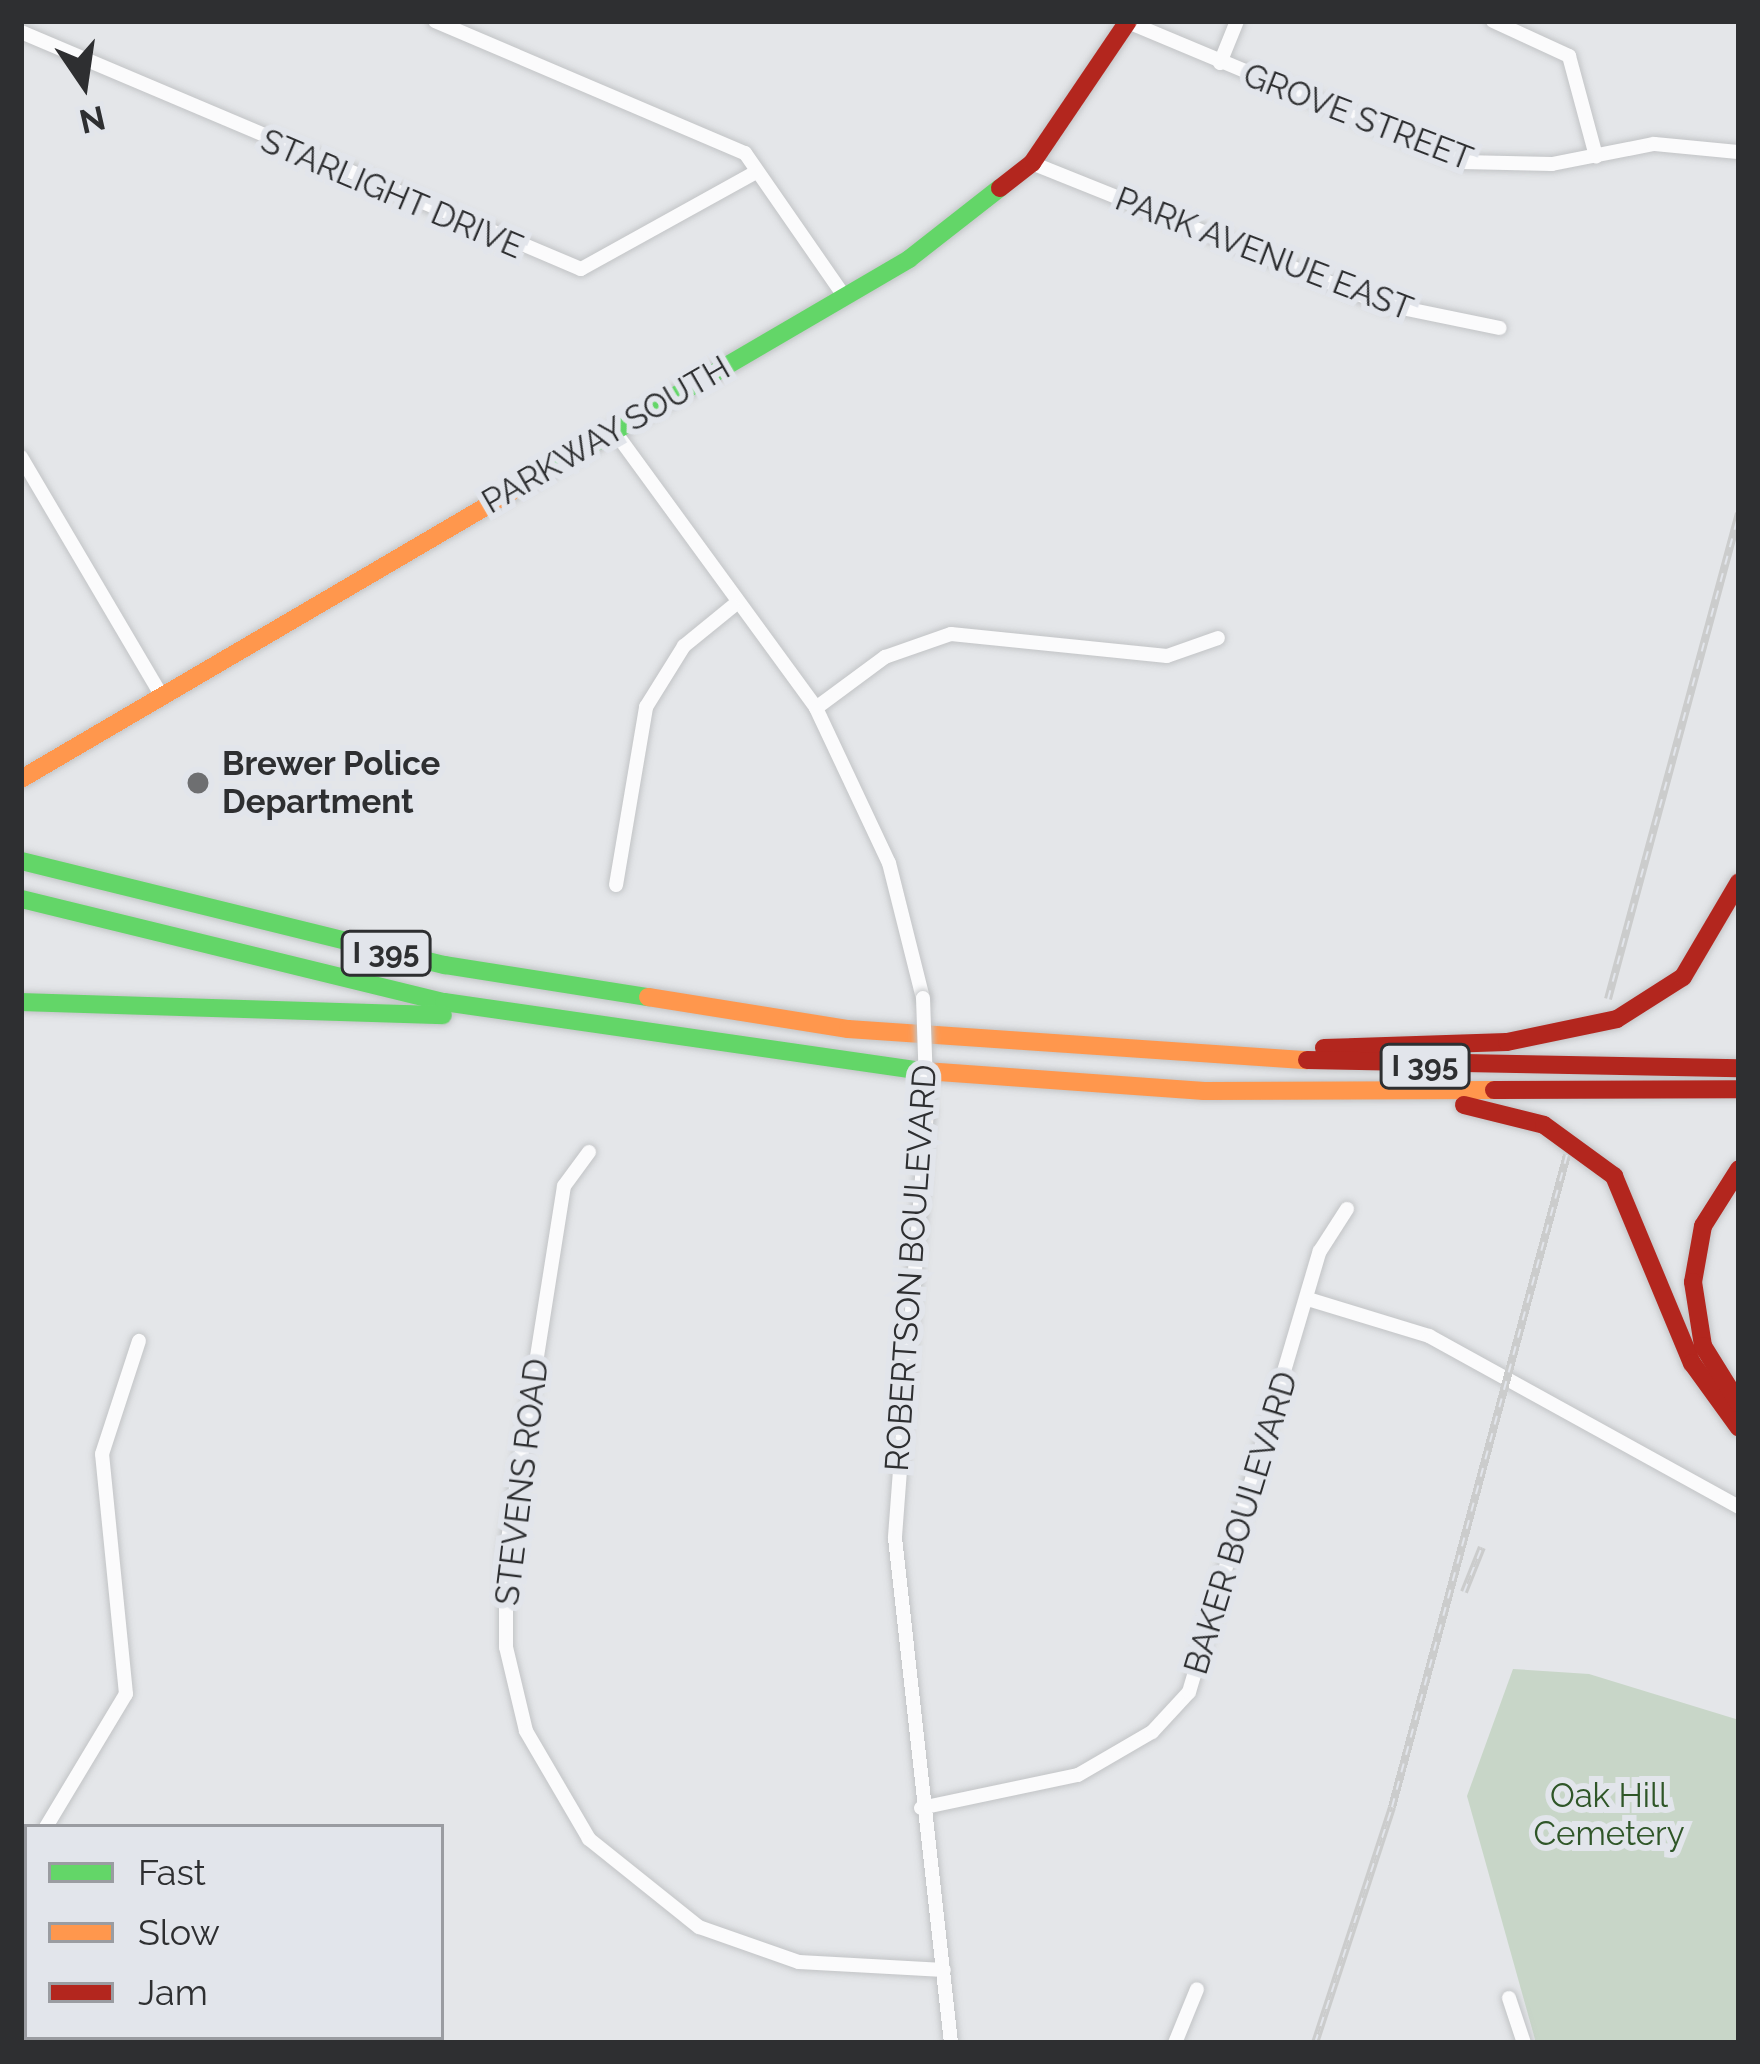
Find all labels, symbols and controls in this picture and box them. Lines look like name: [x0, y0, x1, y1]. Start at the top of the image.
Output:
north arrow: [24, 24, 144, 144]
street label: GROVE STREET: [1238, 55, 1478, 179]
text: N: [76, 98, 109, 141]
street label: STARLIGHT DRIVE: [255, 121, 529, 267]
street label: PARK AVENUE EAST: [1109, 179, 1419, 329]
street label: PARKWAY SOUTH: [475, 348, 737, 522]
place label: Brewer Police Department: [222, 744, 441, 822]
marker: Brewer Police Department: [185, 770, 211, 796]
road number: I 395: [338, 929, 434, 977]
road number: I 395: [1377, 1042, 1473, 1090]
street label: ROBERTSON BOULEVARD: [877, 1063, 945, 1473]
street label: STEVENS ROAD: [487, 1357, 557, 1607]
street label: BAKER BOULEVARD: [1176, 1367, 1306, 1679]
park label: Oak Hill Cemetery: [1533, 1776, 1685, 1854]
legend: [24, 1824, 444, 2040]
text: Fast: [138, 1851, 206, 1893]
text: Slow: [138, 1911, 220, 1953]
text: Jam: [138, 1971, 208, 2013]

